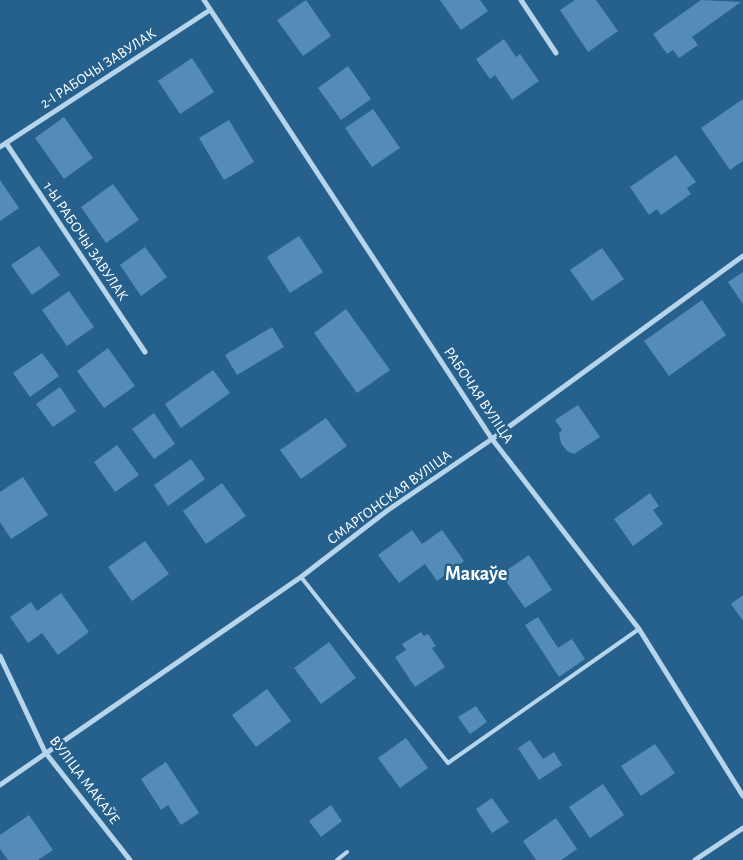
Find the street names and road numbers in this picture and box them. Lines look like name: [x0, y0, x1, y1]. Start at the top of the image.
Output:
street label: 2-І РАБОЧЫ ЗАВУЛАК: [38, 25, 159, 111]
street label: 1-Ы РАБОЧЫ ЗАВУЛАК: [40, 179, 131, 304]
street label: РАБОЧАЯ ВУЛІЦА: [441, 345, 516, 446]
street label: СМАРГОНСКАЯ ВУЛІЦА: [324, 447, 454, 547]
street label: ВУЛІЦА МАКАЎЕ: [47, 733, 123, 827]

